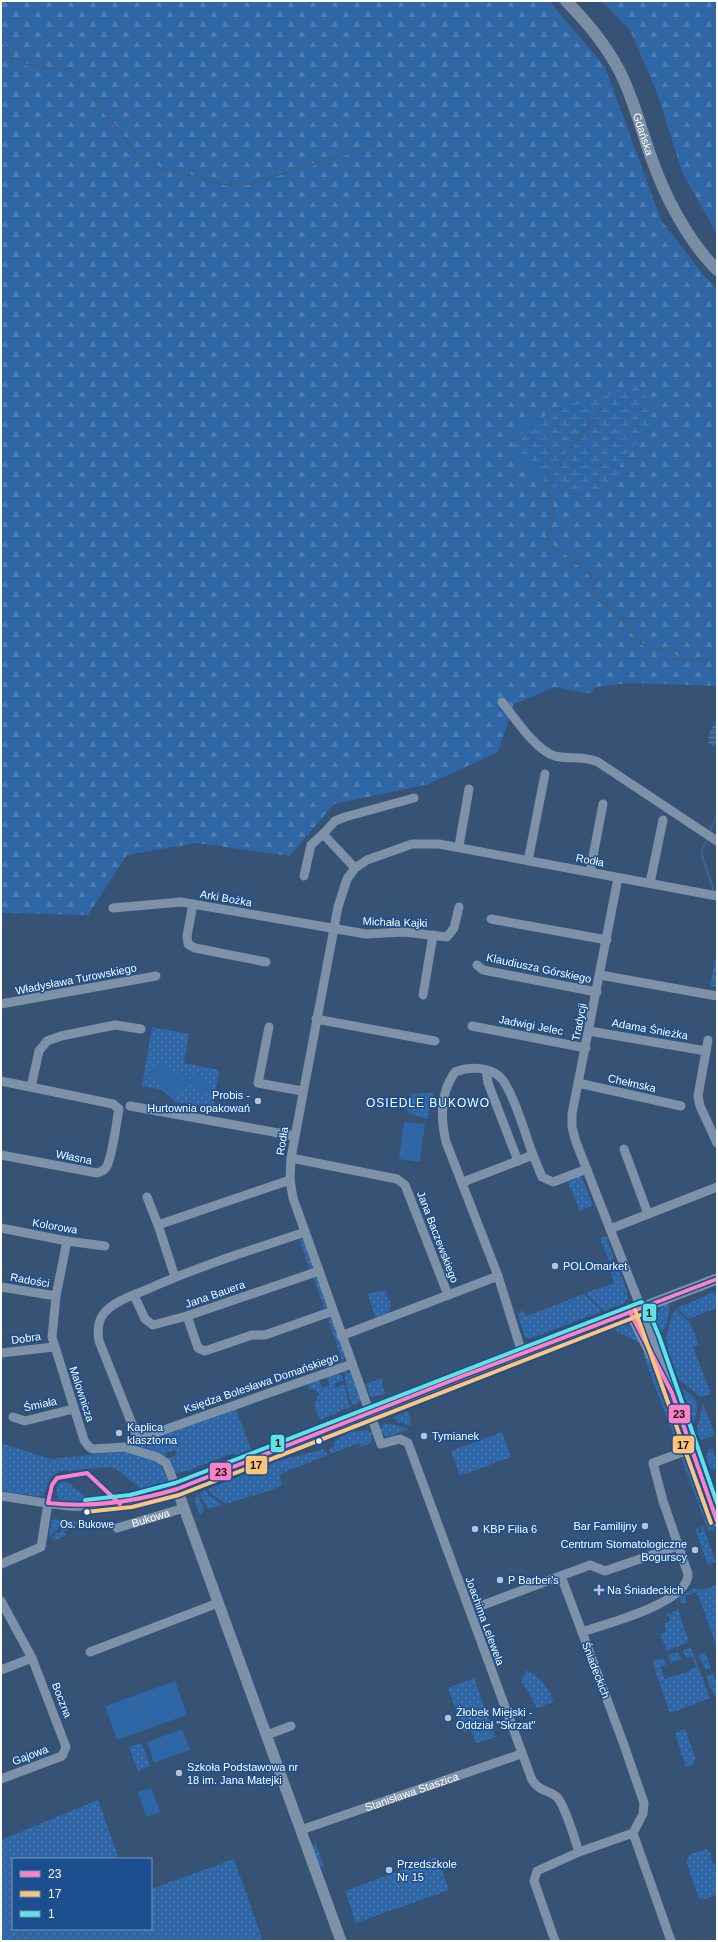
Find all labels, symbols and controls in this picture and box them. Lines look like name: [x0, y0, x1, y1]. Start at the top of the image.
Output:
street label: Gdańska: [631, 111, 656, 158]
street label: Rodła: [575, 851, 606, 869]
street label: Arki Bożka: [199, 888, 254, 909]
street label: Michała Kajki: [362, 915, 428, 929]
street label: Klaudiusza Górskiego: [485, 951, 593, 985]
street label: Władysława Turowskiego: [14, 961, 138, 997]
street label: Tradycji: [569, 1002, 589, 1042]
street label: Jadwigi Jelec: [498, 1013, 565, 1037]
street label: Adama Śnieżka: [611, 1016, 690, 1042]
street label: Chełmska: [607, 1072, 658, 1095]
place label: Probis - Hurtownia opakowań: [147, 1089, 250, 1114]
marker: Probis - Hurtownia opakowań: [253, 1096, 263, 1106]
district label: OSIEDLE BUKOWO: [366, 1096, 490, 1110]
street label: Rodła: [274, 1125, 290, 1156]
street label: Własna: [55, 1148, 94, 1167]
street label: Jana Baczewskiego: [415, 1189, 461, 1285]
street label: Kolorowa: [31, 1216, 79, 1236]
place label: POLOmarket: [563, 1260, 627, 1272]
marker: POLOmarket: [550, 1261, 560, 1271]
street label: Radości: [9, 1271, 51, 1289]
street label: Jana Bauera: [184, 1278, 247, 1310]
line badge: 1: [642, 1303, 657, 1322]
text: 1: [646, 1307, 652, 1319]
street label: Dobra: [10, 1330, 43, 1346]
street label: Księdza Bolesława Domańskiego: [182, 1351, 340, 1415]
street label: Malownicza: [67, 1365, 97, 1424]
street label: Śmiała: [22, 1394, 59, 1413]
line badge: 23: [668, 1404, 691, 1424]
text: 23: [673, 1408, 685, 1420]
place label: Kaplica klasztorna: [127, 1421, 178, 1446]
marker: Kaplica klasztorna: [114, 1428, 124, 1438]
place label: Tymianek: [432, 1430, 480, 1442]
marker: Tymianek: [419, 1431, 429, 1441]
line badge: 1: [270, 1434, 285, 1453]
line badge: 17: [672, 1435, 695, 1454]
unlabelled marker: [314, 1436, 324, 1446]
text: 1: [275, 1437, 281, 1449]
text: 17: [677, 1439, 689, 1451]
line badge: 17: [245, 1455, 268, 1475]
text: 17: [250, 1459, 262, 1471]
line badge: 23: [209, 1462, 232, 1481]
text: 23: [215, 1466, 227, 1478]
street label: Bukowa: [130, 1506, 172, 1529]
marker: Os. Bukowe: [82, 1507, 92, 1517]
place label: Os. Bukowe: [60, 1519, 114, 1530]
place label: Bar Familijny: [573, 1520, 637, 1532]
marker: Bar Familijny: [640, 1521, 650, 1531]
place label: KBP Filia 6: [483, 1523, 537, 1535]
marker: KBP Filia 6: [470, 1524, 480, 1534]
place label: Centrum Stomatologiczne Bogurscy: [560, 1538, 687, 1563]
marker: Centrum Stomatologiczne Bogurscy: [690, 1545, 700, 1555]
place label: P Barber's: [508, 1574, 559, 1586]
street label: Joachima Lelewela: [463, 1575, 507, 1668]
marker: P Barber's: [495, 1575, 505, 1585]
place label: Na Śniadeckich: [607, 1584, 683, 1596]
marker: Na Śniadeckich: [594, 1585, 604, 1595]
street label: Śniadeckich: [580, 1640, 612, 1700]
street label: Boczna: [50, 1681, 74, 1720]
place label: Żłobek Miejski - Oddział "Skrzat": [456, 1706, 535, 1731]
marker: Żłobek Miejski - Oddział "Skrzat": [443, 1713, 453, 1723]
street label: Gajowa: [10, 1742, 50, 1767]
place label: Szkoła Podstawowa nr 18 im. Jana Matejki: [187, 1761, 299, 1786]
marker: Szkoła Podstawowa nr 18 im. Jana Matejki: [174, 1768, 184, 1778]
street label: Stanisława Staszica: [363, 1770, 461, 1813]
legend: [12, 1858, 152, 1930]
place label: Przedszkole Nr 15: [397, 1858, 457, 1883]
marker: Przedszkole Nr 15: [384, 1865, 394, 1875]
text: 23: [48, 1867, 62, 1881]
text: 17: [48, 1887, 62, 1901]
text: 1: [48, 1907, 55, 1921]

